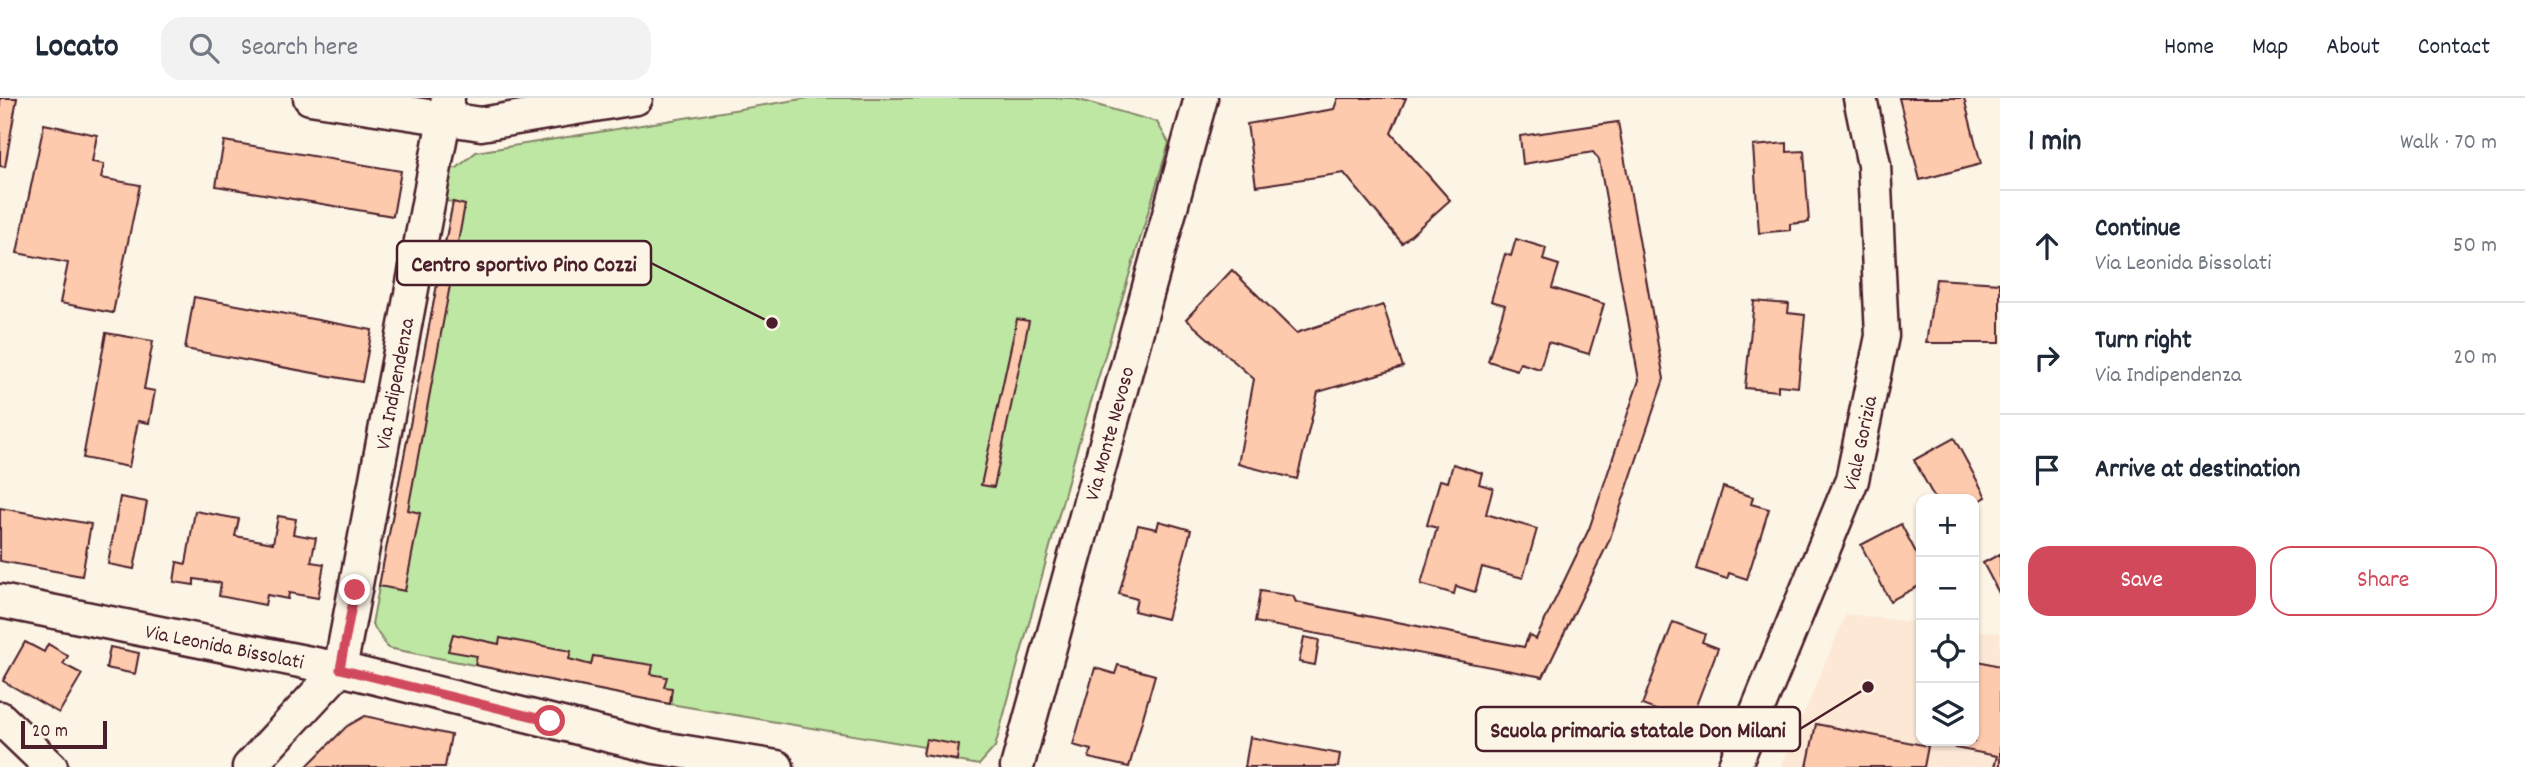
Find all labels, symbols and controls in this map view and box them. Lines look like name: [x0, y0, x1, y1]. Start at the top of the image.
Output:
search box: [161, 17, 651, 80]
text: Locato: [35, 25, 119, 72]
icon: search: [185, 29, 223, 67]
text: Search here: [241, 30, 358, 67]
text: Home: [2164, 31, 2214, 65]
text: Map: [2252, 31, 2288, 65]
text: About: [2326, 31, 2380, 65]
text: Contact: [2418, 31, 2490, 65]
text: 1 min: [2028, 122, 2081, 165]
text: Walk · 70 m: [2400, 127, 2497, 160]
text: Continue: [2095, 211, 2180, 248]
icon: ahead: [2028, 227, 2066, 265]
text: 50 m: [2453, 230, 2497, 263]
callout: Centro sportivo Pino Cozzi: [397, 241, 651, 285]
text: Via Leonida Bissolati: [2095, 248, 2271, 281]
text: Centro sportivo Pino Cozzi: [411, 250, 638, 283]
street label: Via Indipendenza: [370, 315, 424, 453]
text: Turn right: [2095, 323, 2192, 360]
icon: right: [2028, 339, 2066, 377]
text: 20 m: [2453, 342, 2497, 375]
text: Via Indipendenza: [2095, 360, 2242, 393]
street label: Via Monte Nevoso: [1079, 364, 1144, 505]
street label: Viale Gorizia: [1837, 392, 1887, 496]
icon: arrive: [2028, 451, 2066, 489]
text: Arrive at destination: [2095, 452, 2300, 489]
map controls: [1916, 494, 1979, 746]
button: +: [1916, 494, 1979, 557]
button: Save: [2028, 546, 2256, 616]
button: Share: [2270, 546, 2497, 616]
button: −: [1916, 557, 1979, 620]
route end: [339, 574, 370, 605]
street label: Via Leonida Bissolati: [142, 618, 306, 679]
button: locate: [1916, 620, 1979, 683]
button: layers: [1916, 683, 1979, 746]
route start: [534, 705, 565, 736]
callout: Scuola primaria statale Don Milani: [1476, 707, 1800, 751]
text: Scuola primaria statale Don Milani: [1490, 716, 1787, 749]
scale bar: [21, 718, 107, 750]
text: 20 m: [32, 719, 68, 746]

